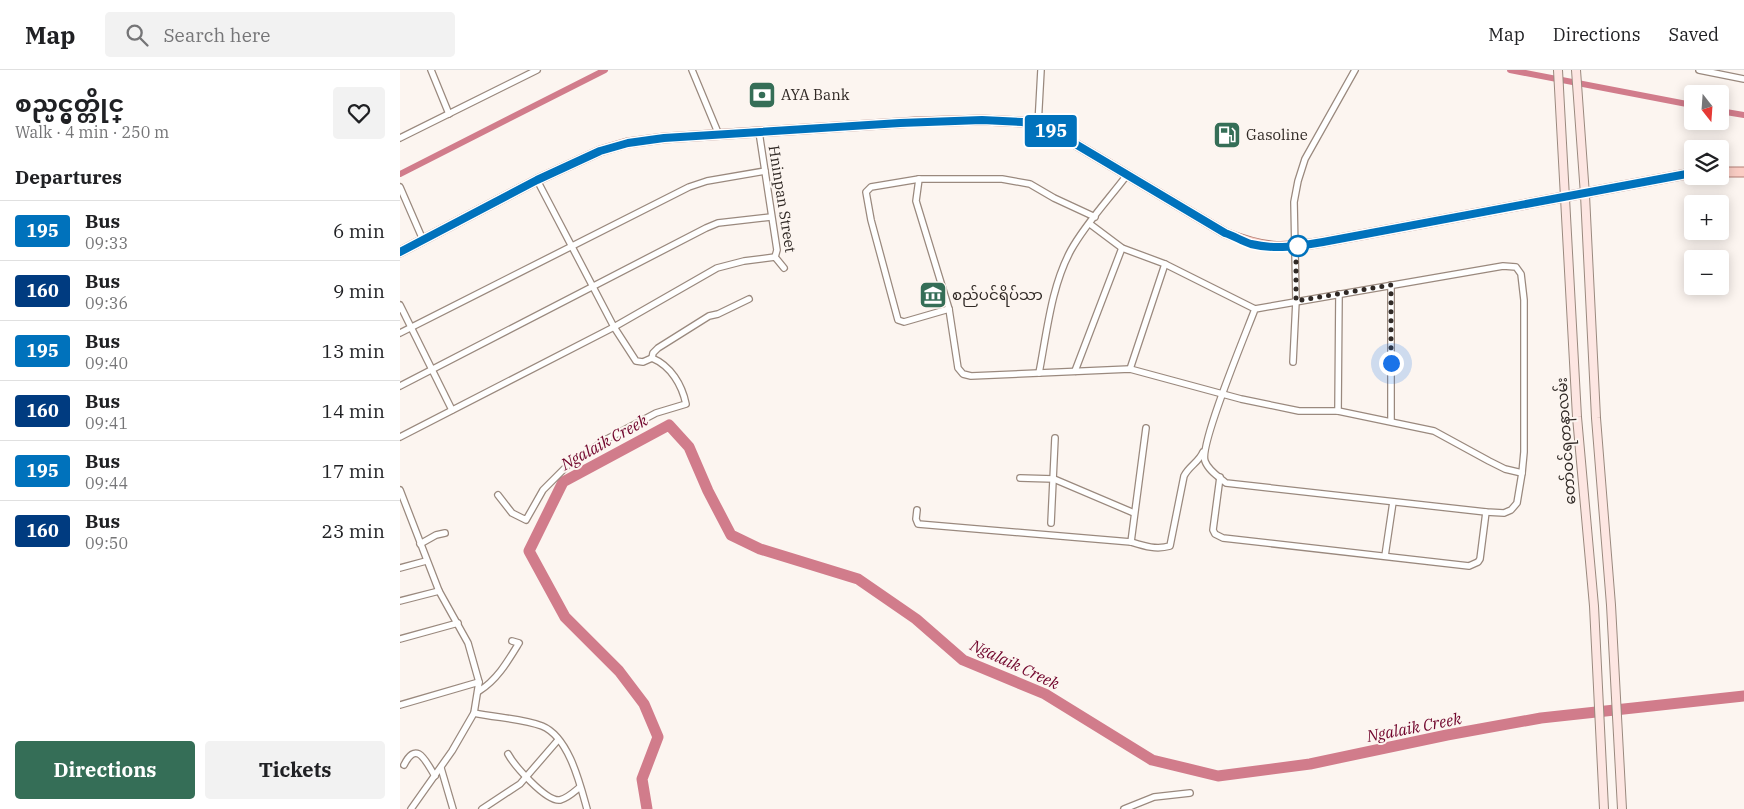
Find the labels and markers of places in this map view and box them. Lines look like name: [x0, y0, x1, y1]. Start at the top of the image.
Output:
bank icon: AYA Bank: [747, 80, 777, 110]
place label: AYA Bank: [781, 85, 850, 104]
fuel station icon: Gasoline: [1212, 120, 1242, 150]
place label: Gasoline: [1246, 125, 1308, 144]
unlabelled marker: [1287, 235, 1309, 257]
museum icon: စည်ပင်ရိပ်သာ: [918, 280, 948, 310]
place label: စည်ပင်ရိပ်သာ: [952, 285, 1043, 307]

